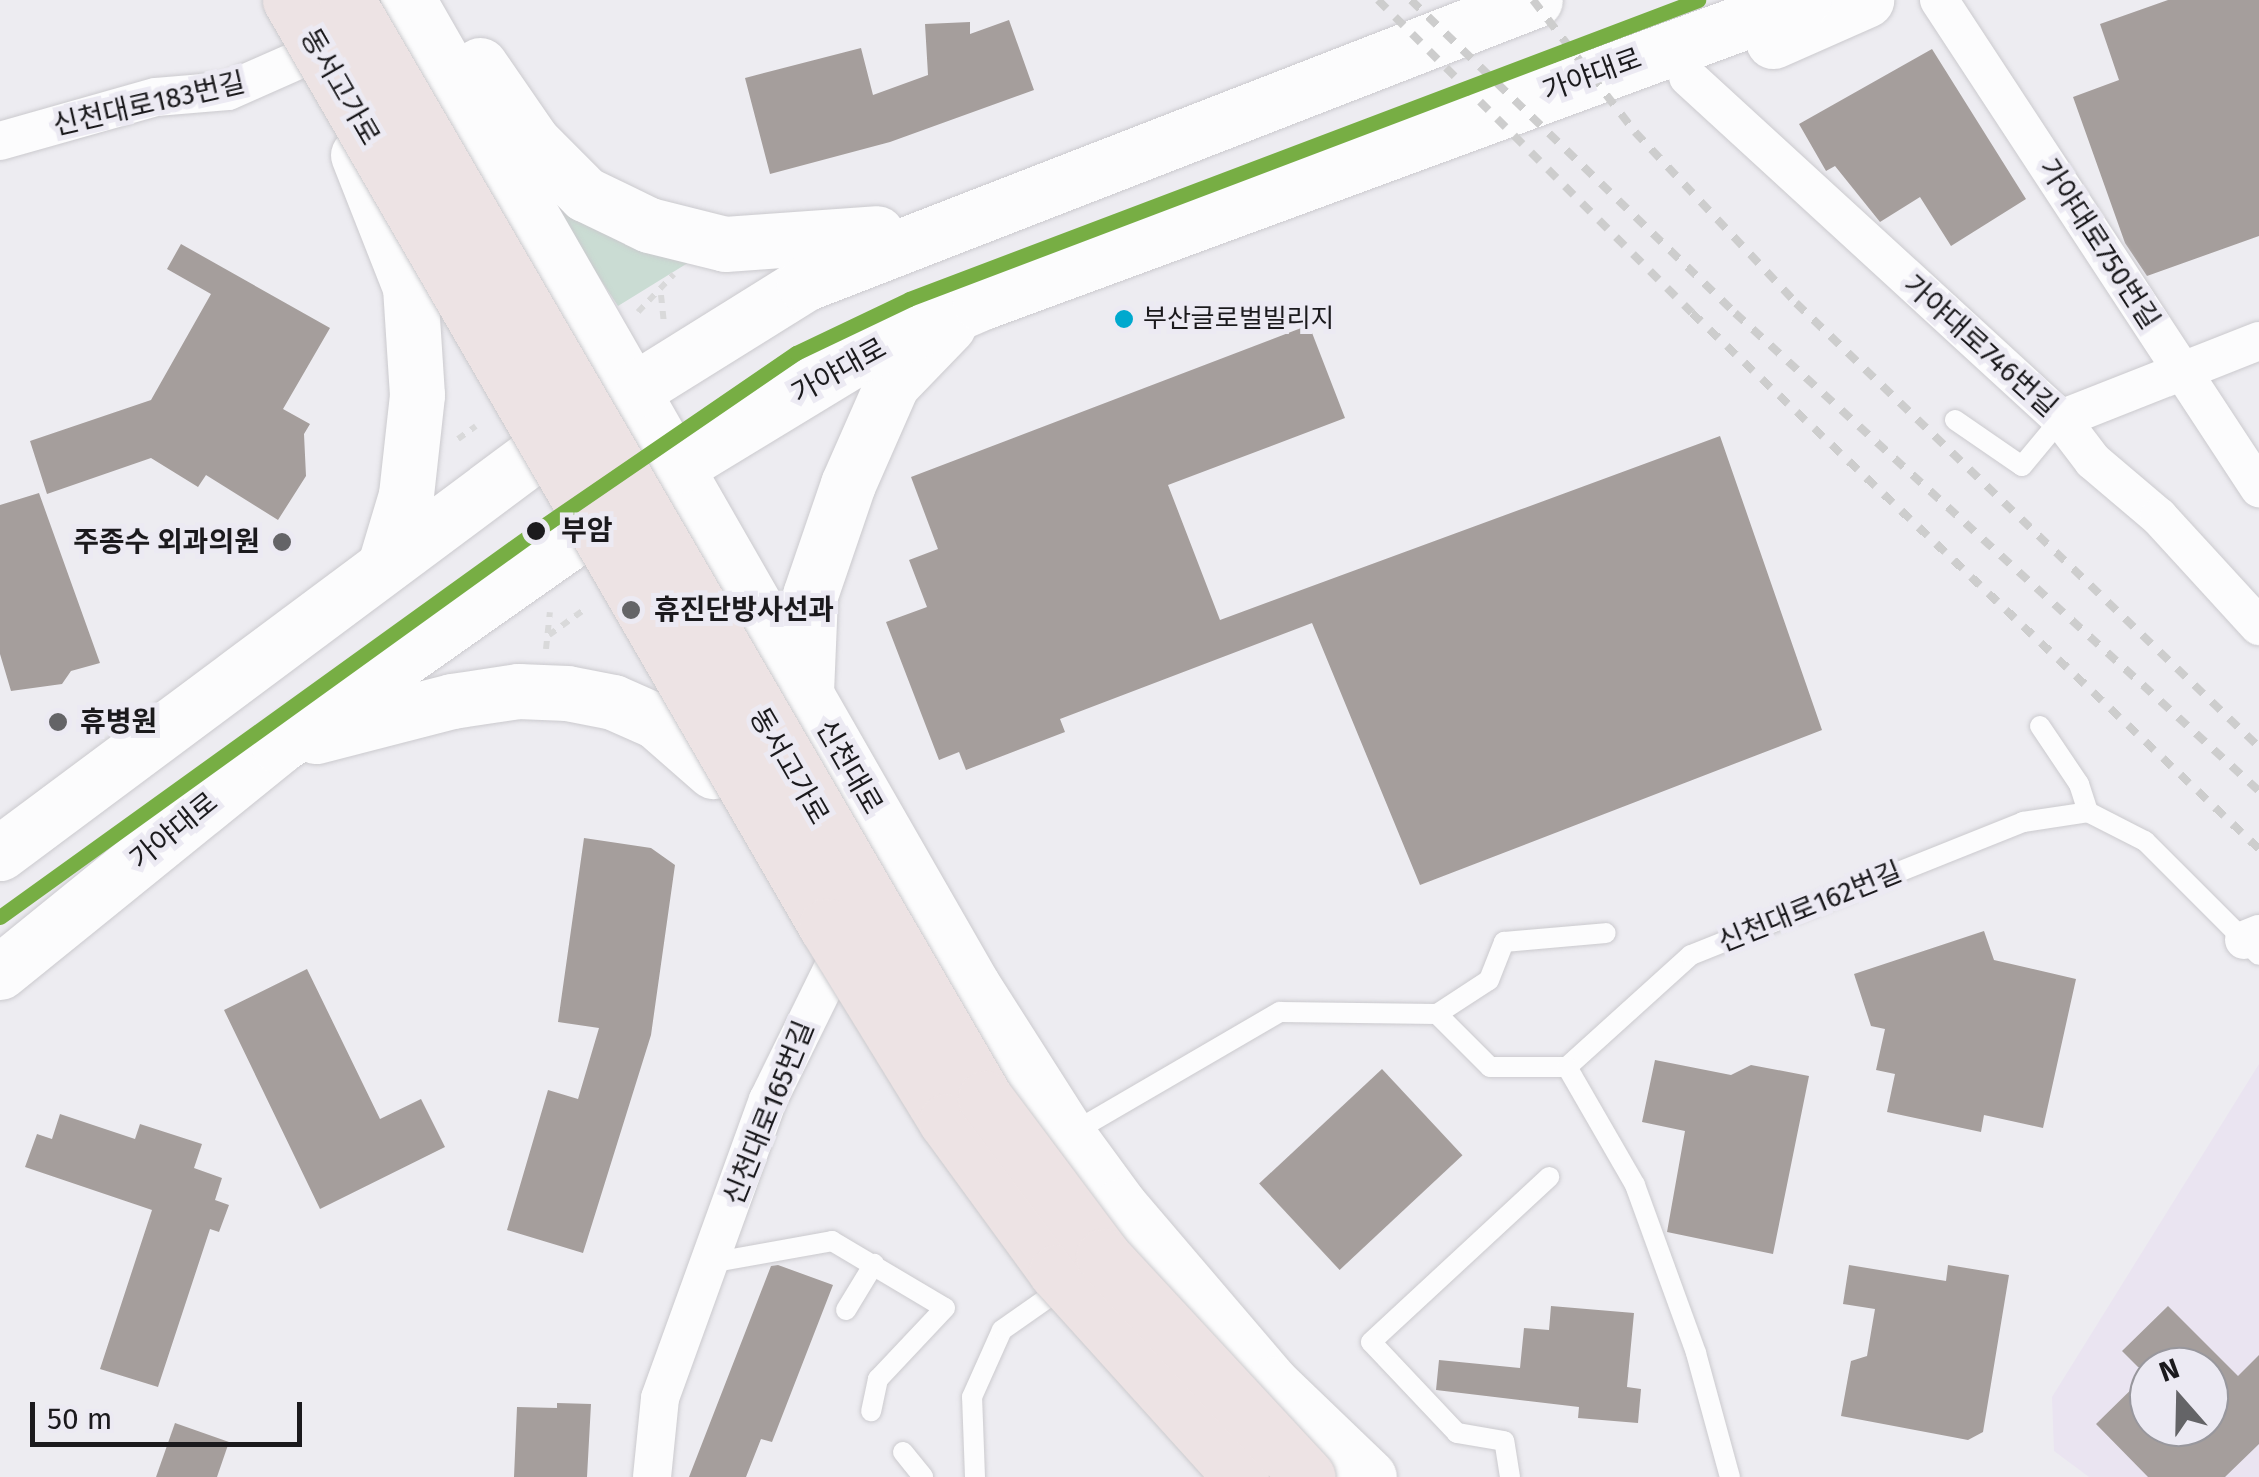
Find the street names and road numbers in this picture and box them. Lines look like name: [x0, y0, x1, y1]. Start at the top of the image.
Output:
street label: 동서고가로: [293, 23, 387, 151]
street label: 가야대로: [1538, 42, 1646, 108]
street label: 신천대로183번길: [50, 66, 248, 142]
street label: 가야대로750번길: [2031, 153, 2167, 335]
street label: 가야대로746번길: [1896, 268, 2064, 424]
street label: 가야대로: [786, 331, 892, 411]
street label: 동서고가로: [742, 702, 836, 830]
street label: 신천대로: [809, 714, 889, 820]
street label: 가야대로: [123, 786, 225, 876]
street label: 신천대로162번길: [1713, 855, 1907, 959]
street label: 신천대로165번길: [717, 1016, 821, 1210]

